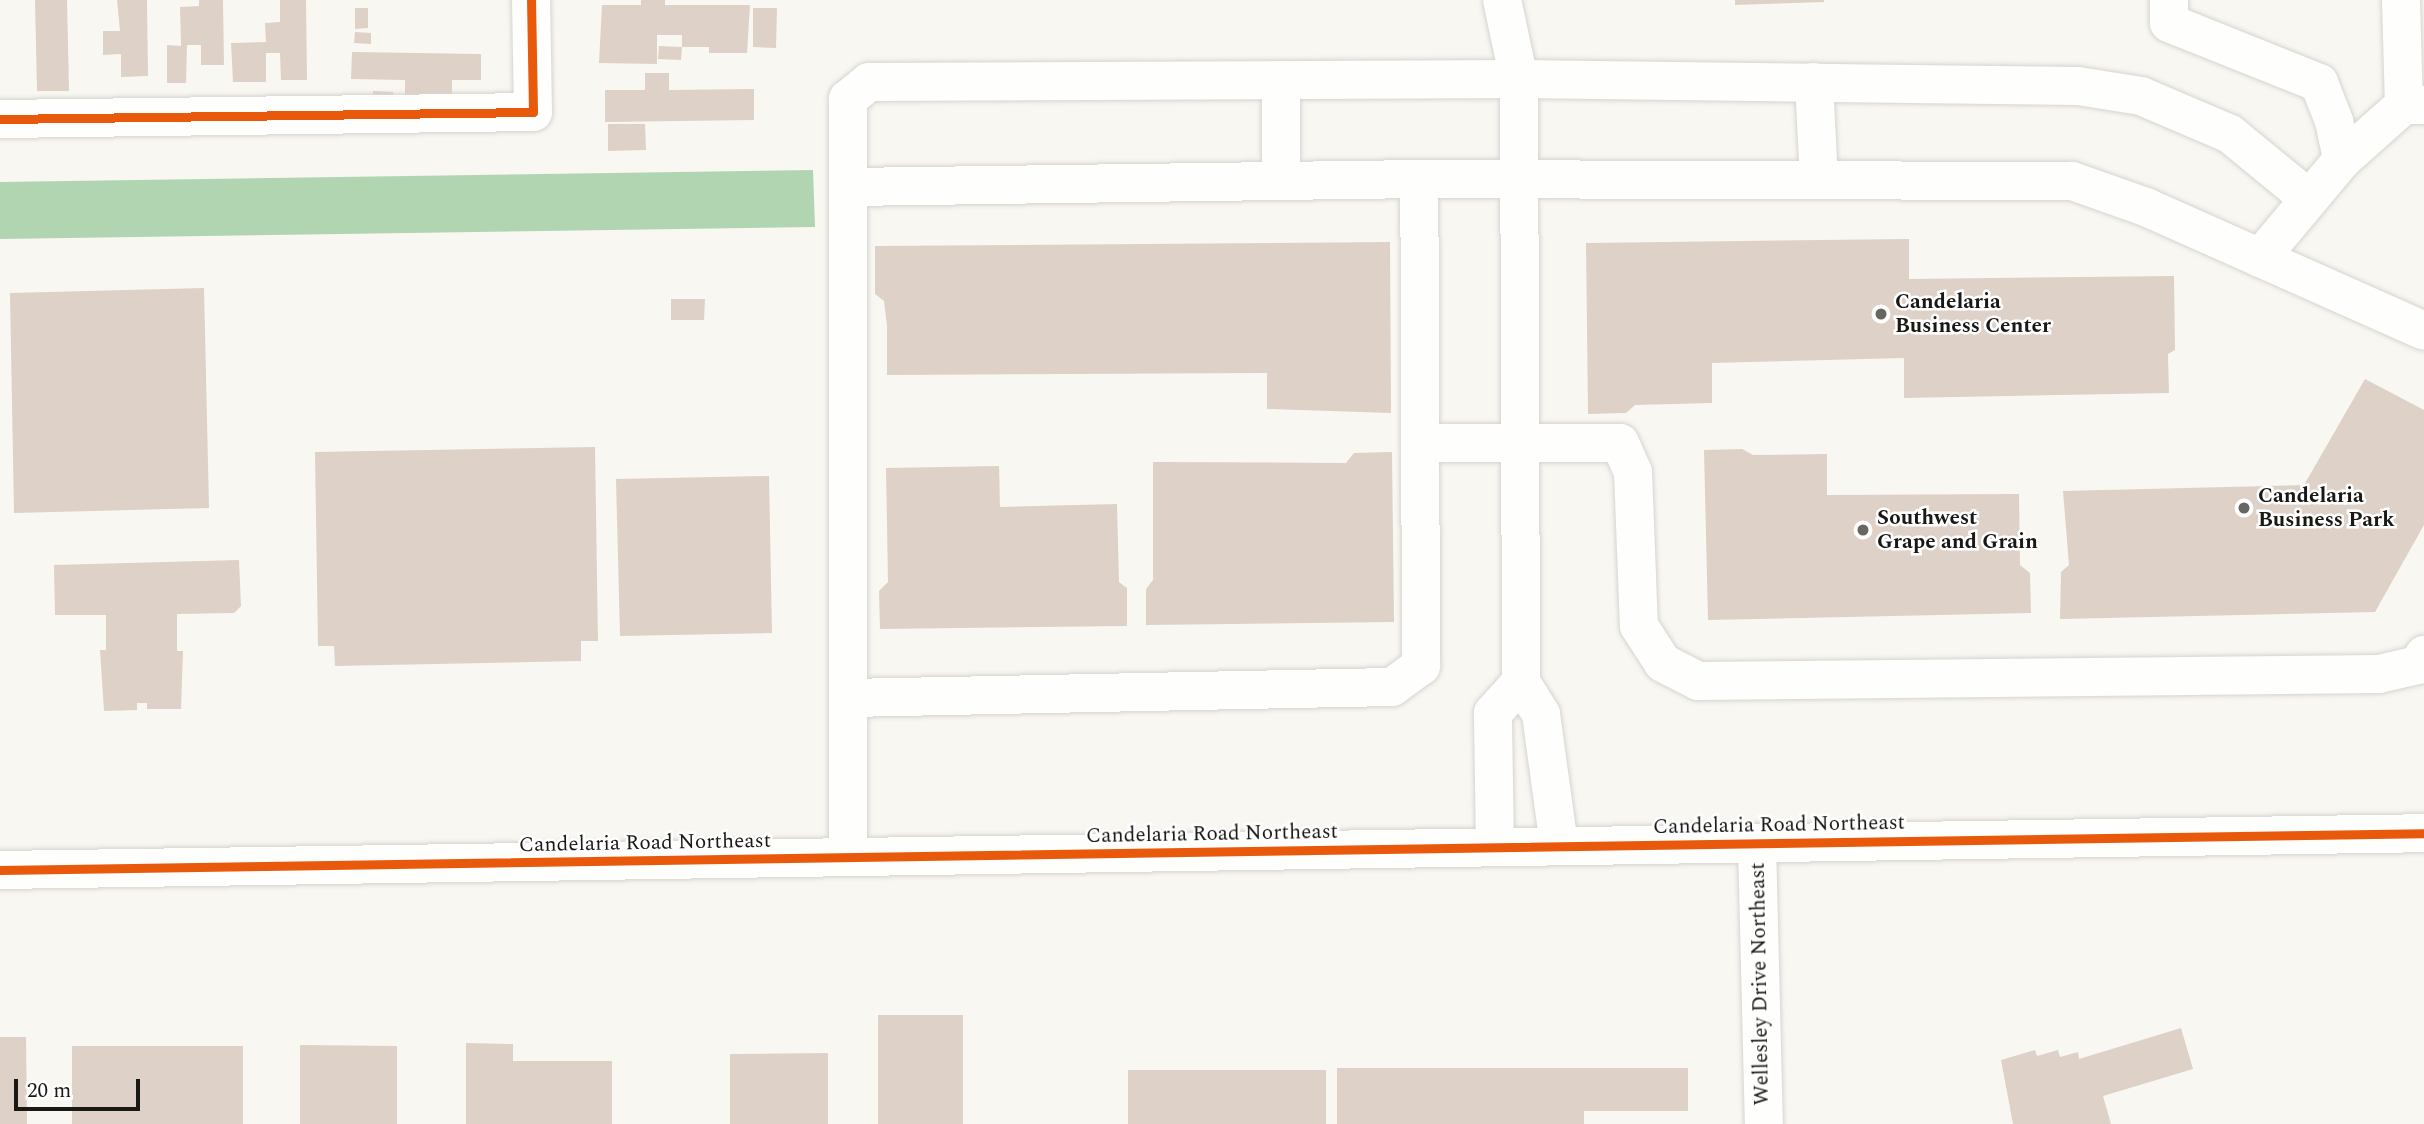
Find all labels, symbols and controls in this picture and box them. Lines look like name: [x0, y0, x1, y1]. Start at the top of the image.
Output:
place label: Candelaria Business Center: [1895, 289, 2051, 339]
marker: Candelaria Business Center: [1873, 306, 1889, 322]
place label: Candelaria Business Park: [2258, 483, 2395, 533]
marker: Candelaria Business Park: [2236, 500, 2252, 516]
place label: Southwest Grape and Grain: [1877, 505, 2038, 555]
marker: Southwest Grape and Grain: [1855, 522, 1871, 538]
street label: Candelaria Road Northeast: [1653, 810, 1905, 840]
street label: Candelaria Road Northeast: [1086, 819, 1338, 849]
street label: Candelaria Road Northeast: [519, 828, 771, 858]
street label: Wellesley Drive Northeast: [1745, 862, 1775, 1106]
scale bar: [18, 1064, 144, 1108]
text: 20 m: [27, 1075, 71, 1107]

